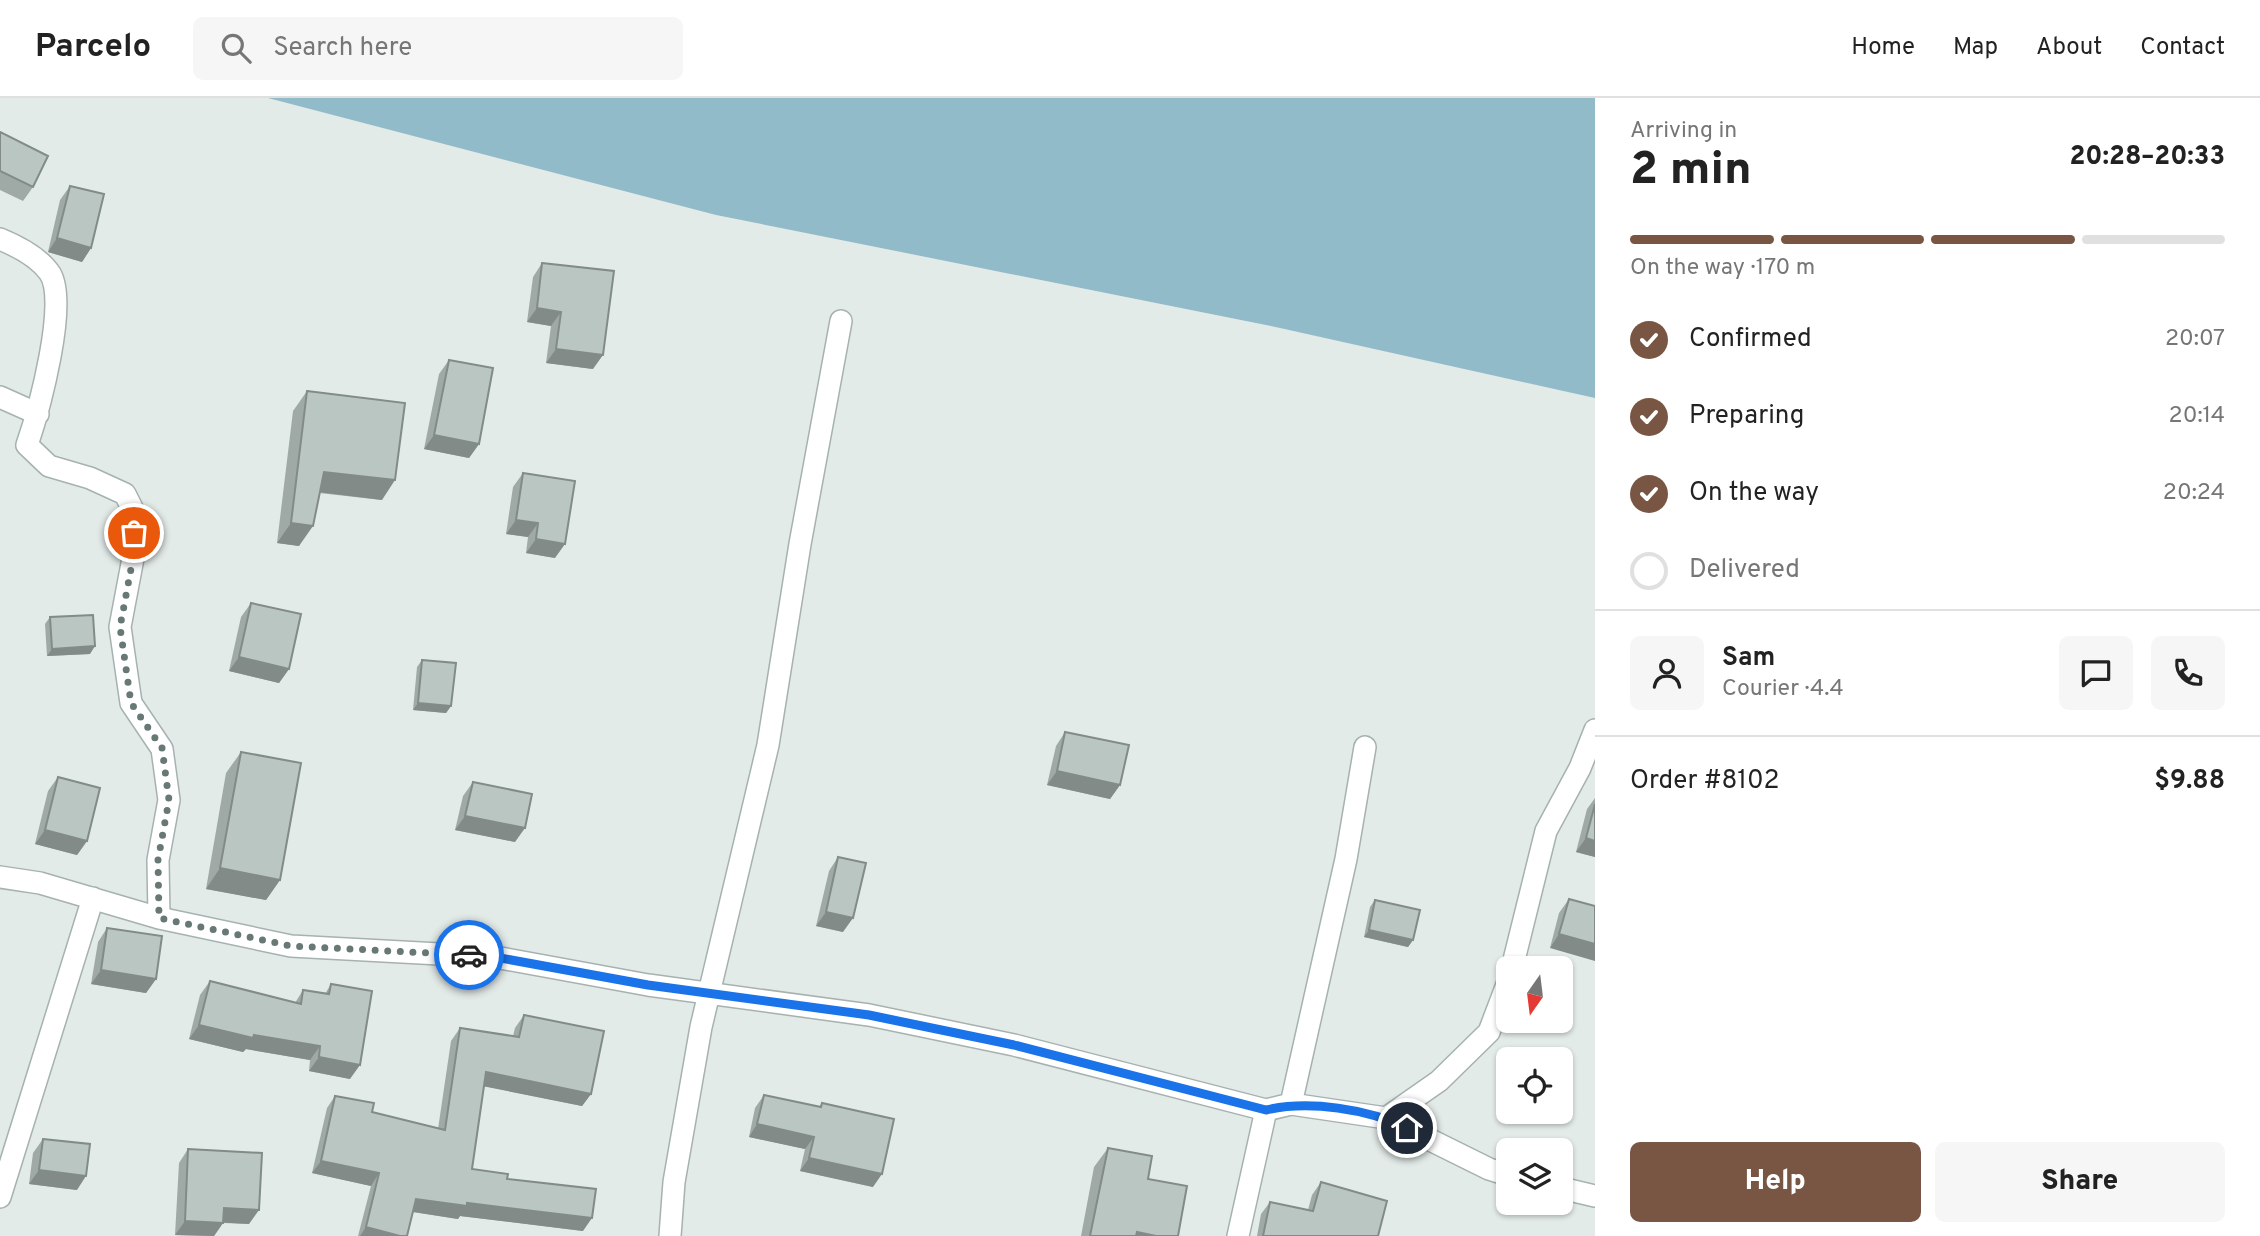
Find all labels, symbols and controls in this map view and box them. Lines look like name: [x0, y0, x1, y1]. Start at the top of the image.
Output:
search box: [193, 17, 683, 80]
text: Parcelo: [35, 27, 151, 69]
icon: search: [217, 29, 255, 67]
text: Search here: [273, 32, 412, 65]
text: Home: [1851, 33, 1915, 63]
text: Map: [1953, 33, 1998, 63]
text: About: [2036, 33, 2102, 63]
text: Contact: [2140, 33, 2225, 63]
text: Arriving in: [1630, 117, 1737, 146]
text: 20:28–20:33: [2069, 141, 2225, 174]
text: 2 min: [1630, 142, 1752, 201]
text: On the way · 170 m: [1630, 254, 1815, 283]
icon: check: [1630, 321, 1668, 359]
text: Confirmed: [1689, 323, 1812, 356]
text: 20:07: [2165, 325, 2225, 354]
icon: check: [1630, 398, 1668, 436]
text: Preparing: [1689, 400, 1804, 433]
text: 20:14: [2169, 402, 2225, 431]
icon: check: [1630, 475, 1668, 513]
text: On the way: [1689, 477, 1819, 510]
text: 20:24: [2163, 479, 2225, 508]
pin: [104, 503, 164, 563]
icon: bag: [115, 514, 153, 552]
text: Delivered: [1689, 554, 1800, 587]
button: person: [1630, 636, 1704, 710]
button: chat: [2059, 636, 2133, 710]
button: phone: [2151, 636, 2225, 710]
text: Sam: [1722, 642, 1775, 675]
text: Courier · 4.4: [1722, 675, 1844, 704]
text: Order #8102: [1630, 765, 1780, 798]
text: $9.88: [2154, 765, 2225, 798]
courier: [434, 920, 504, 990]
icon: car: [450, 936, 488, 974]
north arrow: [1496, 956, 1573, 1032]
map controls: [1496, 956, 1573, 1215]
button: locate: [1496, 1047, 1573, 1124]
pin: [1377, 1098, 1437, 1158]
icon: home: [1388, 1109, 1426, 1147]
button: layers: [1496, 1138, 1573, 1215]
button: Help: [1630, 1142, 1921, 1222]
button: Share: [1935, 1142, 2225, 1222]

